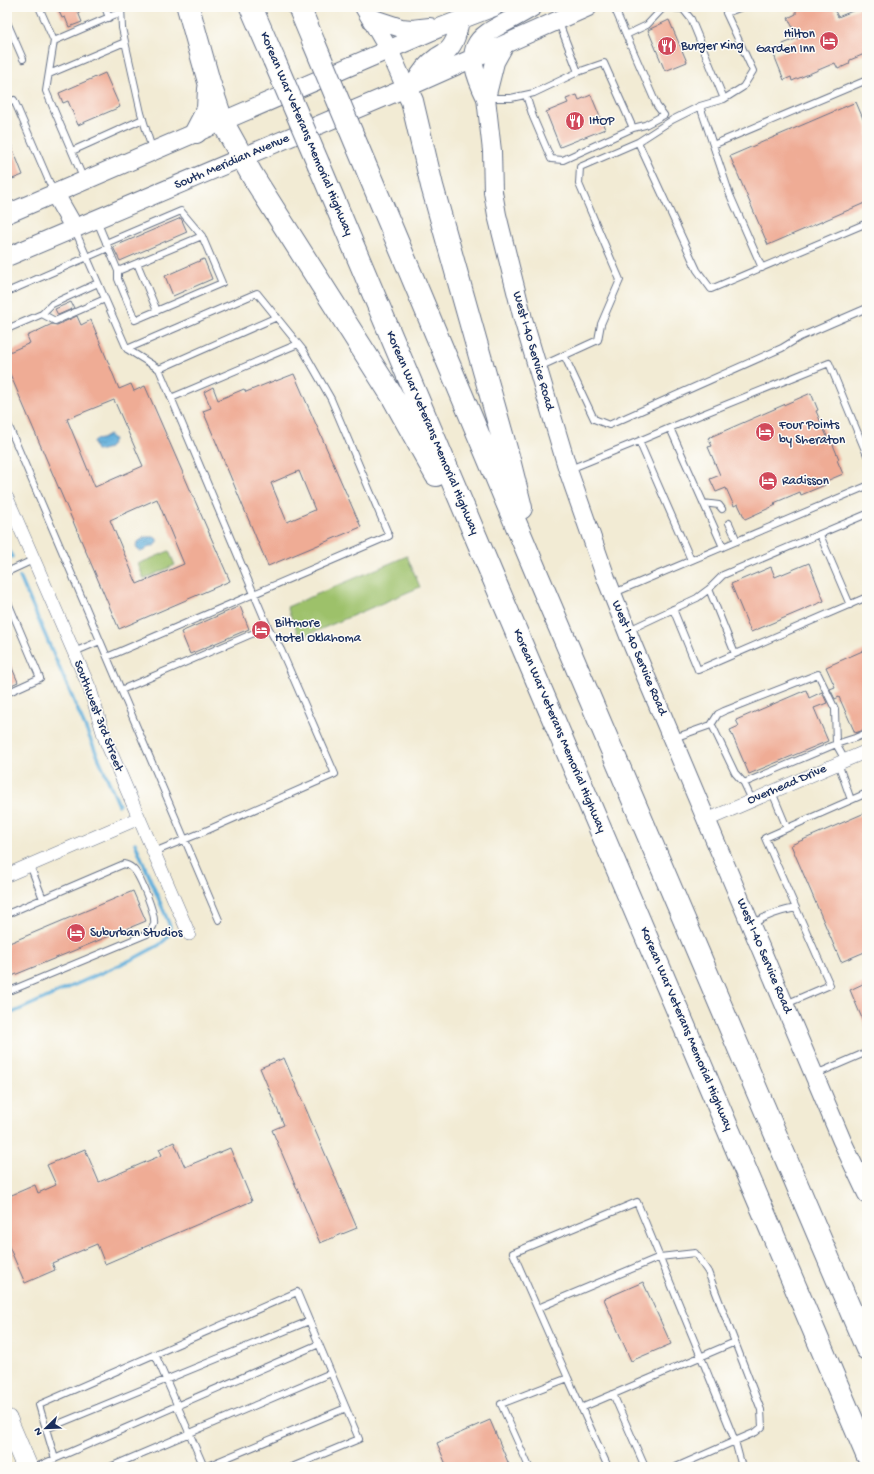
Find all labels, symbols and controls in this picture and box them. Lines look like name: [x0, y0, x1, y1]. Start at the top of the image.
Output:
place label: Hilton Garden Inn: [756, 27, 816, 57]
street label: Korean War Veterans Memorial Highway: [256, 30, 356, 239]
hotel icon: Hilton Garden Inn: [818, 30, 840, 52]
restaurant icon: Burger King: [656, 35, 678, 57]
place label: Burger King: [680, 39, 744, 54]
restaurant icon: IHOP: [564, 110, 586, 132]
place label: IHOP: [589, 114, 615, 129]
street label: South Meridian Avenue: [172, 131, 292, 193]
street label: West I-40 Service Road: [509, 290, 558, 414]
street label: Korean War Veterans Memorial Highway: [382, 329, 482, 538]
place label: Four Points by Sheraton: [778, 418, 846, 448]
hotel icon: Four Points by Sheraton: [754, 421, 776, 443]
hotel icon: Radisson: [757, 470, 779, 492]
place label: Radisson: [782, 474, 830, 489]
street label: West I-40 Service Road: [608, 598, 671, 719]
place label: Biltmore Hotel Oklahoma: [274, 616, 362, 646]
hotel icon: Biltmore Hotel Oklahoma: [250, 619, 272, 641]
street label: Korean War Veterans Memorial Highway: [509, 627, 609, 836]
street label: Southwest 3rd Street: [70, 658, 127, 775]
street label: Overhead Drive: [745, 761, 829, 808]
street label: West I-40 Service Road: [733, 896, 796, 1017]
hotel icon: Suburban Studios: [65, 922, 87, 944]
street label: Korean War Veterans Memorial Highway: [636, 925, 736, 1134]
place label: Suburban Studios: [90, 926, 184, 941]
north arrow: [26, 1408, 66, 1448]
text: N: [32, 1425, 46, 1437]

